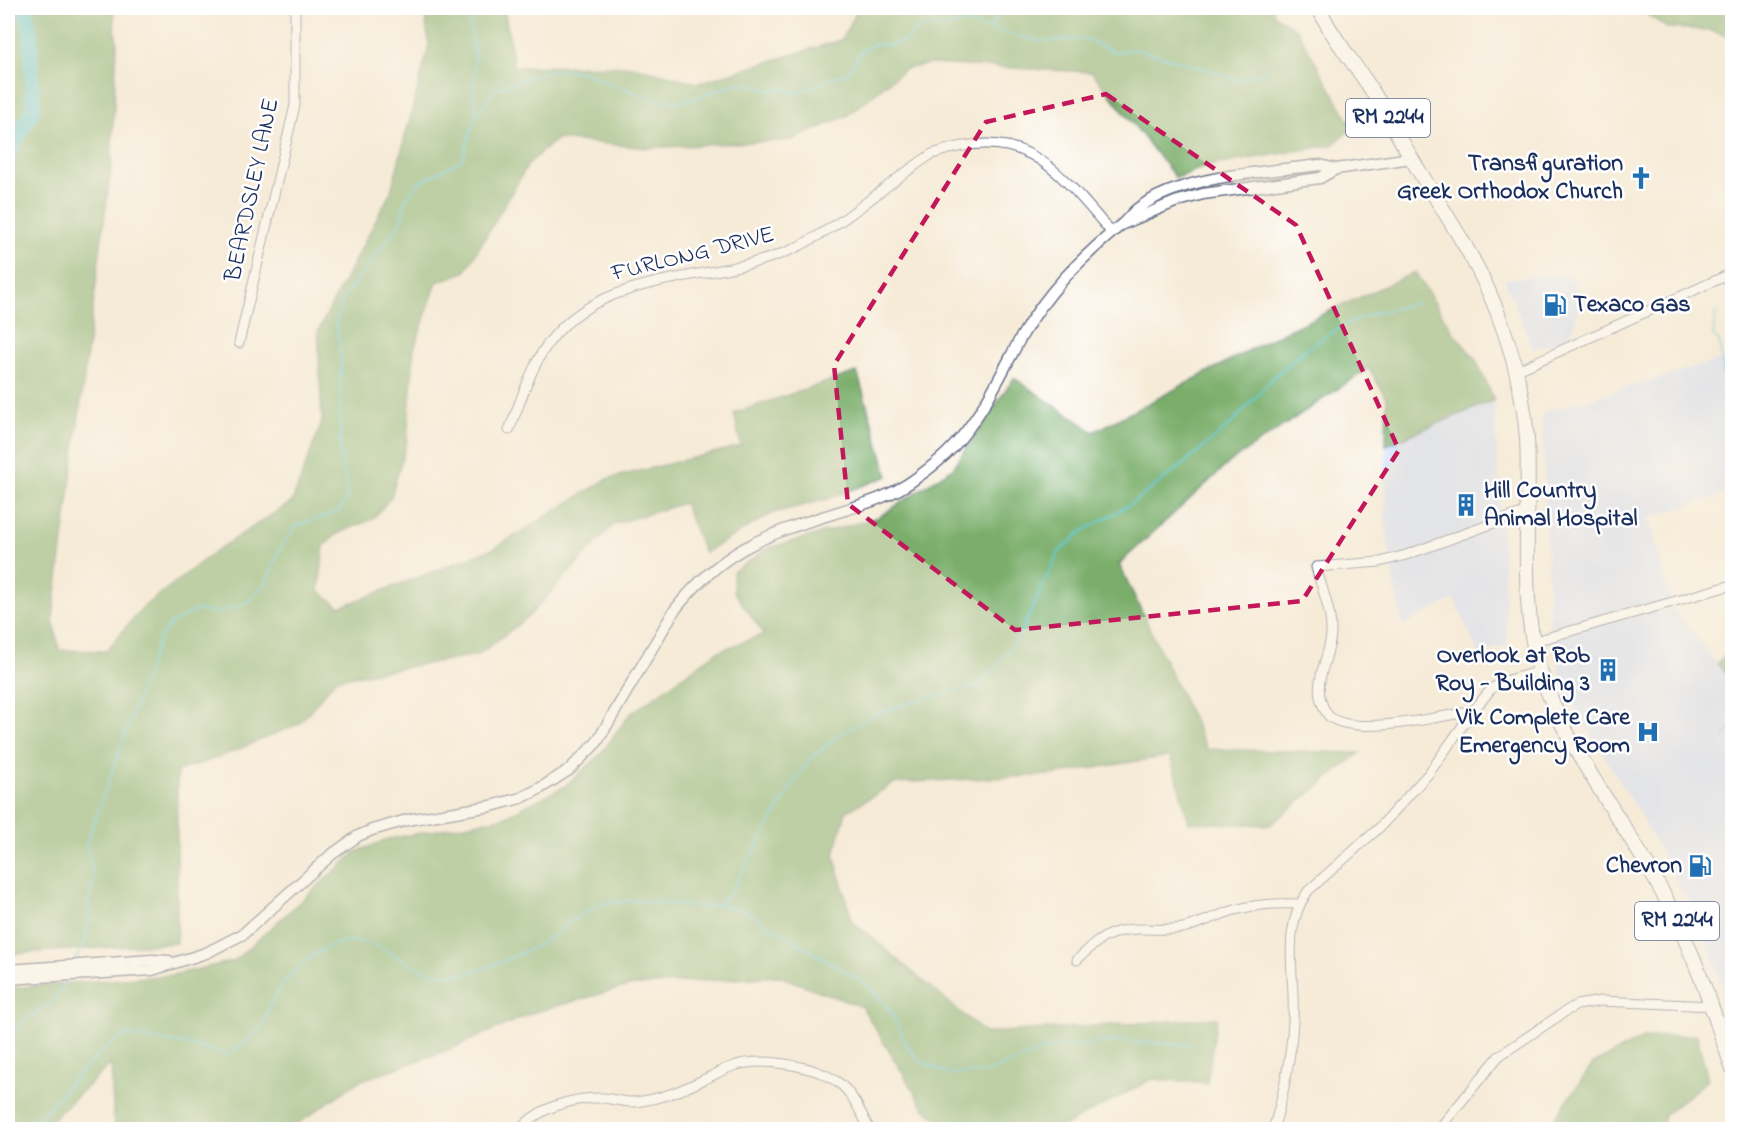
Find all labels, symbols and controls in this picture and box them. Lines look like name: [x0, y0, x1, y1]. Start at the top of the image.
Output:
street label: BEARDSLEY LANE: [216, 95, 290, 286]
road number: RM 2244: [1346, 99, 1430, 137]
place label: Transfiguration Greek Orthodox Church: [1397, 147, 1623, 210]
church icon: Transfiguration Greek Orthodox Church: [1628, 165, 1654, 191]
street label: FURLONG DRIVE: [607, 218, 778, 292]
place label: Texaco Gas: [1573, 288, 1691, 323]
fuel station icon: Texaco Gas: [1542, 292, 1568, 318]
place label: Hill Country Animal Hospital: [1484, 474, 1638, 537]
building icon: Hill Country Animal Hospital: [1453, 492, 1479, 518]
place label: Overlook at Rob Roy - Building 3: [1435, 639, 1590, 703]
building icon: Overlook at Rob Roy - Building 3: [1595, 657, 1621, 683]
place label: Vik Complete Care Emergency Room: [1455, 701, 1631, 765]
hospital icon: Vik Complete Care Emergency Room: [1635, 719, 1661, 745]
place label: Chevron: [1606, 849, 1682, 884]
fuel station icon: Chevron: [1687, 853, 1713, 879]
road number: RM 2244: [1635, 902, 1719, 940]

